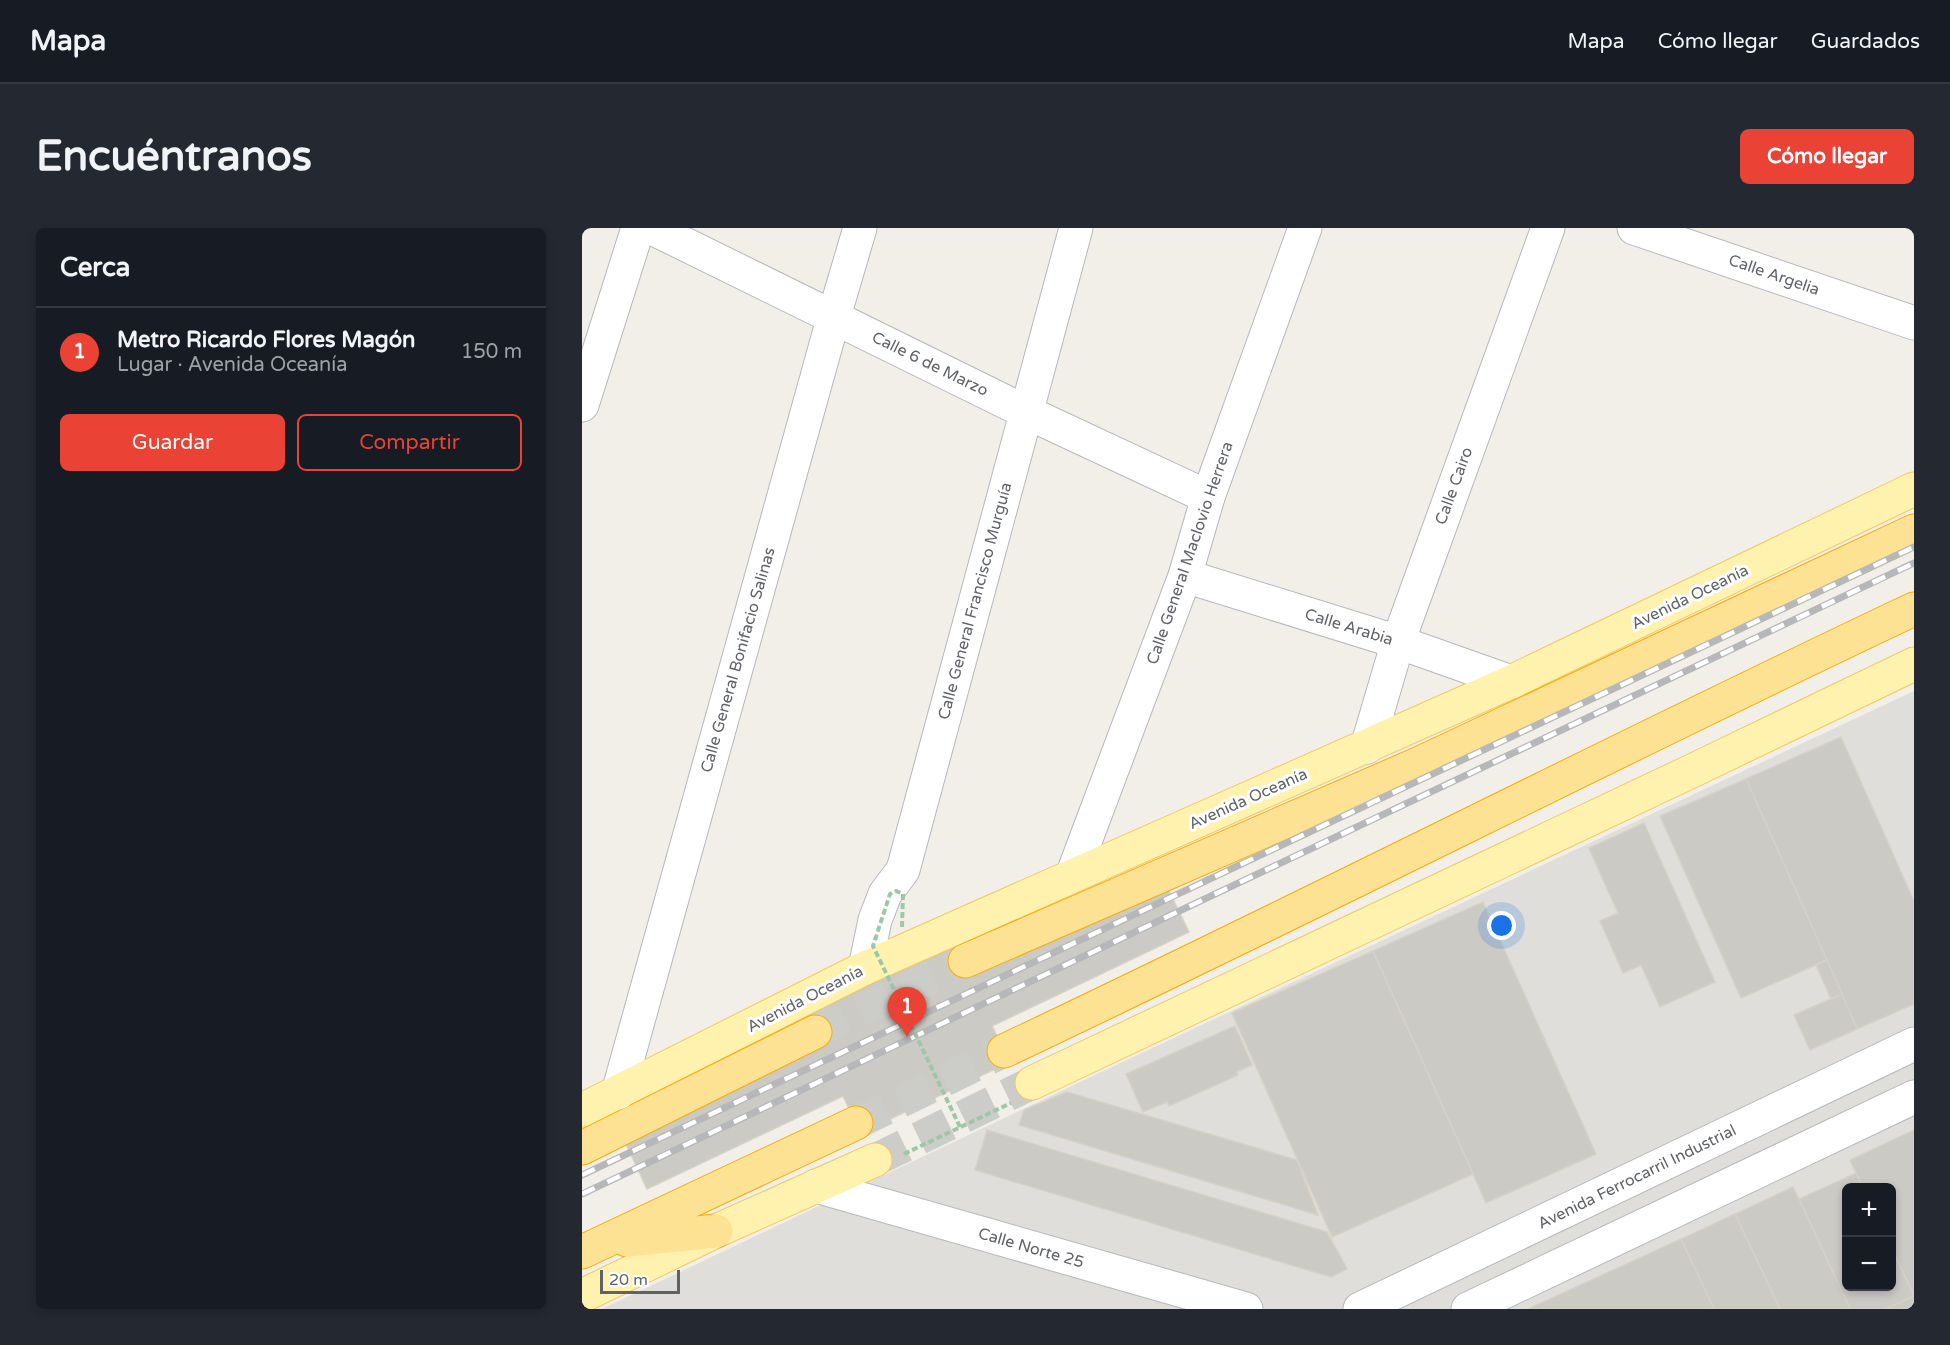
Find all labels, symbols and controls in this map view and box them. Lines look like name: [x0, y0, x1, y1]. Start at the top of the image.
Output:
text: Mapa: [30, 24, 106, 58]
text: Mapa: [1567, 29, 1625, 54]
text: Cómo llegar: [1658, 29, 1778, 54]
text: Guardados: [1811, 29, 1920, 54]
button: Cómo llegar: [1740, 129, 1914, 184]
text: Encuéntranos: [36, 131, 312, 182]
street label: Calle Argelia: [1726, 250, 1822, 300]
text: Cerca: [60, 252, 130, 283]
text: Metro Ricardo Flores Magón: [117, 327, 415, 353]
street label: Calle 6 de Marzo: [869, 327, 991, 401]
text: 1: [73, 340, 86, 364]
text: 150 m: [461, 340, 522, 364]
text: Lugar · Avenida Oceanía: [117, 353, 347, 377]
button: Guardar: [60, 414, 285, 471]
button: Compartir: [297, 414, 522, 471]
street label: Calle General Maclovio Herrera: [1142, 439, 1238, 667]
street label: Calle Cairo: [1431, 445, 1477, 527]
street label: Calle General Francisco Murguía: [934, 480, 1016, 722]
street label: Calle General Bonifacio Salinas: [696, 545, 780, 775]
street label: Avenida Oceanía: [1628, 560, 1752, 634]
street label: Calle Arabia: [1302, 604, 1396, 650]
street label: Avenida Oceanía: [1186, 764, 1310, 834]
your location: [1487, 911, 1516, 940]
street label: Avenida Oceanía: [744, 961, 866, 1037]
pin: 1: [888, 988, 926, 1037]
street label: Avenida Ferrocarril Industrial: [1534, 1120, 1740, 1234]
map controls: [1842, 1183, 1896, 1291]
button: +: [1842, 1183, 1896, 1237]
street label: Calle Norte 25: [976, 1223, 1086, 1273]
button: −: [1842, 1237, 1896, 1291]
scale bar: [600, 1267, 680, 1294]
text: 20 m: [609, 1270, 648, 1290]

